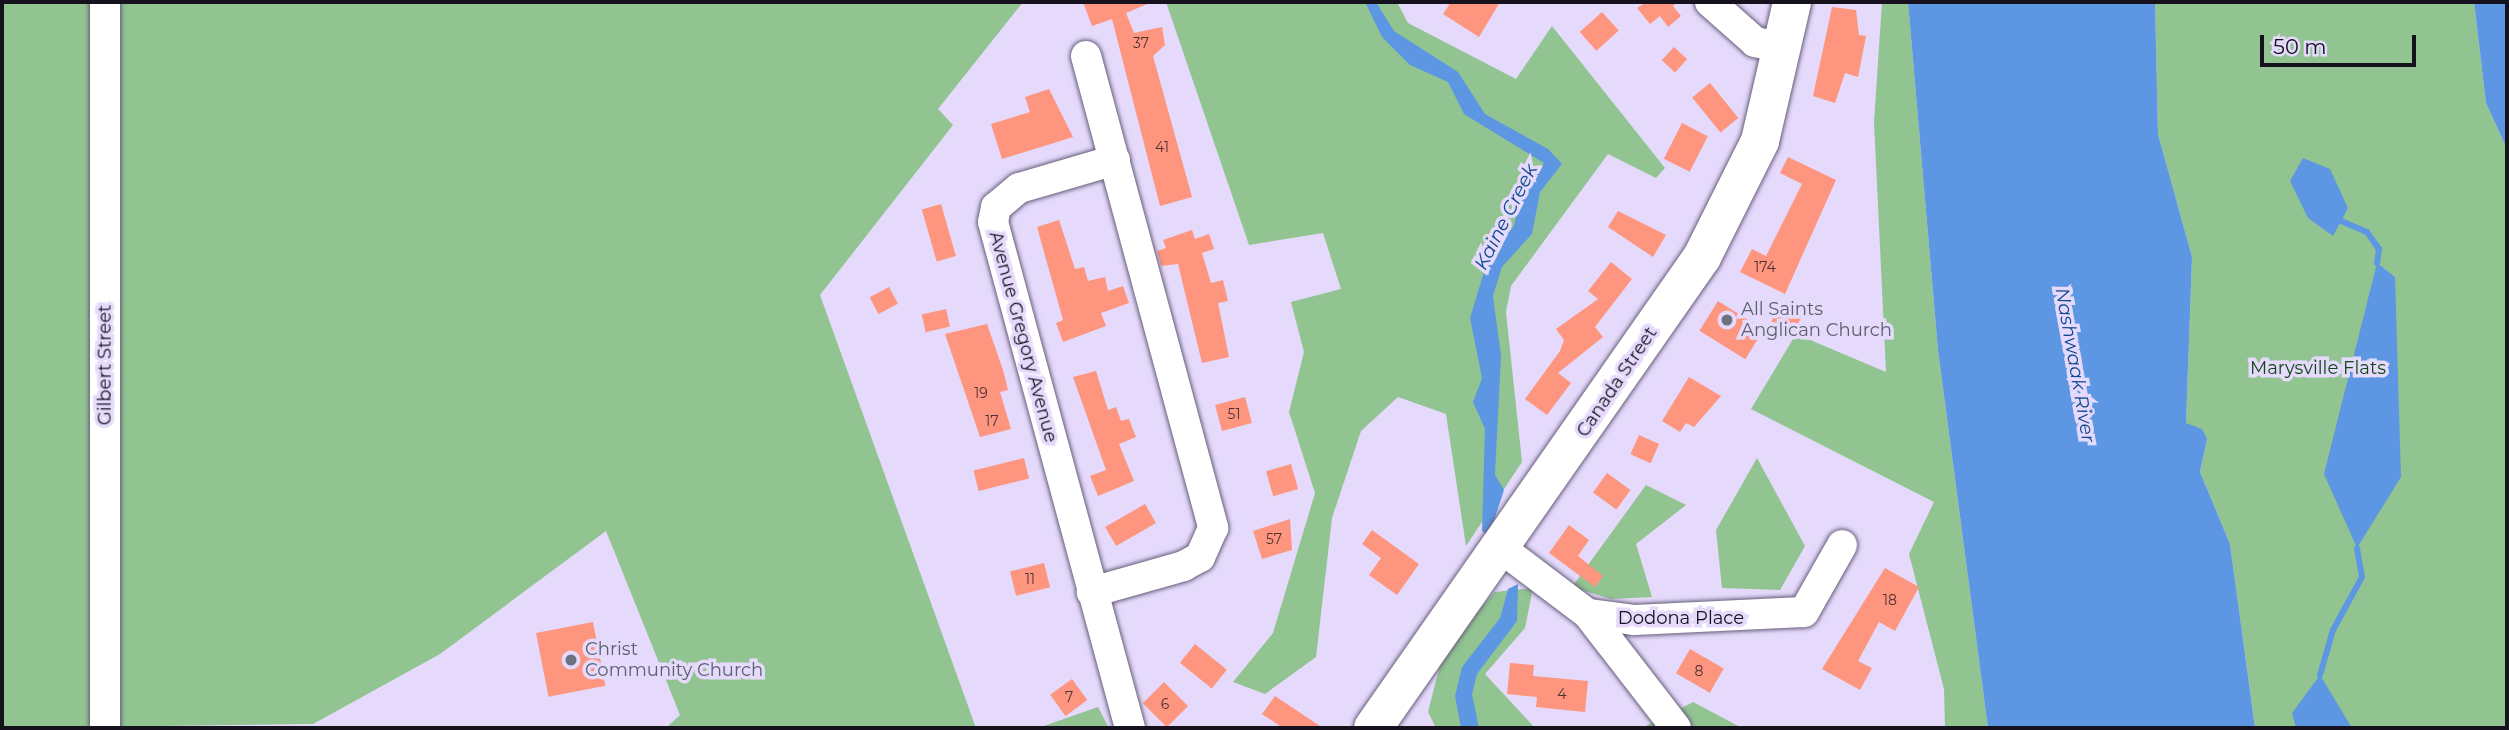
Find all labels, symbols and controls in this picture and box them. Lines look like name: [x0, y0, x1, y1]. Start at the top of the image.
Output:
scale bar: [2264, 21, 2420, 65]
text: 50 m: [2273, 34, 2327, 59]
house number: 37: [1133, 35, 1149, 51]
house number: 41: [1155, 139, 1169, 155]
water label: Kaine Creek: [1470, 160, 1542, 274]
street label: Avenue Gregory Avenue: [984, 229, 1062, 445]
house number: 174: [1754, 259, 1776, 275]
water label: Nashwaak River: [2050, 286, 2100, 444]
place label: All Saints Anglican Church: [1741, 299, 1892, 342]
street label: Gilbert Street: [94, 305, 116, 425]
marker: All Saints Anglican Church: [1719, 312, 1735, 328]
street label: Canada Street: [1572, 323, 1662, 441]
park label: Marysville Flats: [2250, 357, 2386, 379]
house number: 19: [974, 385, 988, 401]
house number: 51: [1228, 406, 1240, 422]
house number: 17: [985, 413, 999, 429]
house number: 57: [1266, 531, 1282, 547]
house number: 11: [1025, 571, 1035, 587]
house number: 18: [1883, 592, 1897, 608]
street label: Dodona Place: [1618, 607, 1744, 629]
place label: Christ Community Church: [585, 639, 763, 682]
marker: Christ Community Church: [563, 652, 579, 668]
house number: 8: [1695, 663, 1703, 679]
house number: 4: [1557, 686, 1567, 702]
house number: 7: [1065, 689, 1073, 705]
house number: 6: [1161, 696, 1169, 712]

